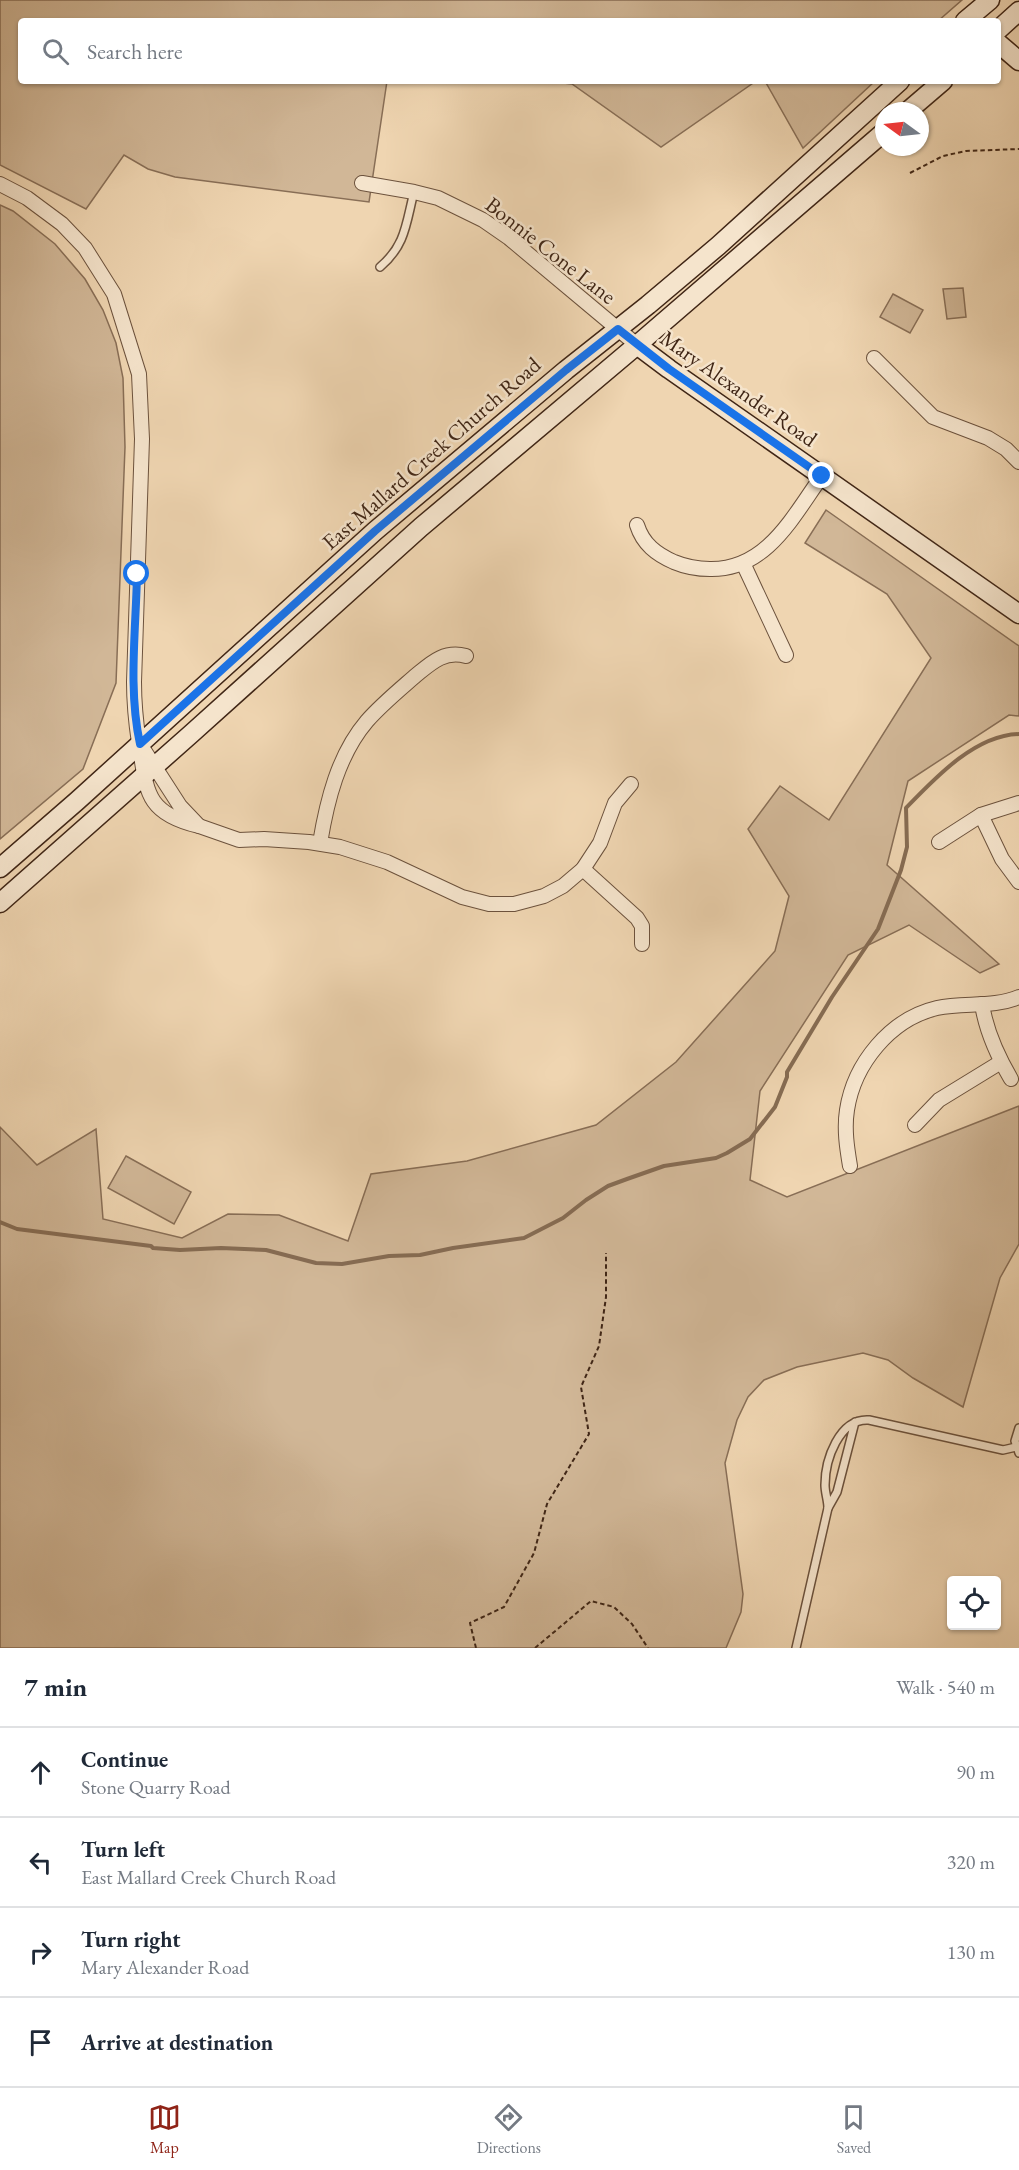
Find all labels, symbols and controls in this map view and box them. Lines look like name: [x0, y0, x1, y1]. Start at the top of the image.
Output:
search box: [18, 18, 1001, 84]
icon: search: [39, 35, 72, 68]
text: Search here: [87, 37, 182, 66]
north arrow: [875, 102, 929, 156]
street label: Bonnie Cone Lane: [479, 190, 622, 311]
street label: Mary Alexander Road: [654, 323, 824, 454]
street label: East Mallard Creek Church Road: [316, 350, 547, 556]
route end: [808, 462, 834, 488]
route start: [123, 560, 149, 586]
map controls: [947, 1576, 1001, 1630]
button: locate: [947, 1576, 1001, 1630]
text: 7 min: [24, 1670, 87, 1704]
text: Walk · 540 m: [896, 1674, 995, 1700]
text: Continue: [81, 1745, 168, 1774]
icon: ahead: [24, 1756, 57, 1789]
text: 90 m: [956, 1759, 995, 1785]
text: Stone Quarry Road: [81, 1774, 231, 1800]
text: Turn left: [81, 1835, 165, 1864]
icon: left: [24, 1846, 57, 1879]
text: 320 m: [947, 1849, 995, 1875]
text: East Mallard Creek Church Road: [81, 1864, 336, 1890]
text: Turn right: [81, 1925, 180, 1954]
icon: right: [24, 1936, 57, 1969]
text: 130 m: [947, 1939, 995, 1965]
text: Mary Alexander Road: [81, 1954, 249, 1980]
icon: arrive: [24, 2026, 57, 2059]
text: Arrive at destination: [81, 2028, 273, 2057]
tab: Map: [148, 2101, 181, 2158]
tab: Directions: [477, 2101, 541, 2158]
tab: Saved: [837, 2101, 871, 2158]

